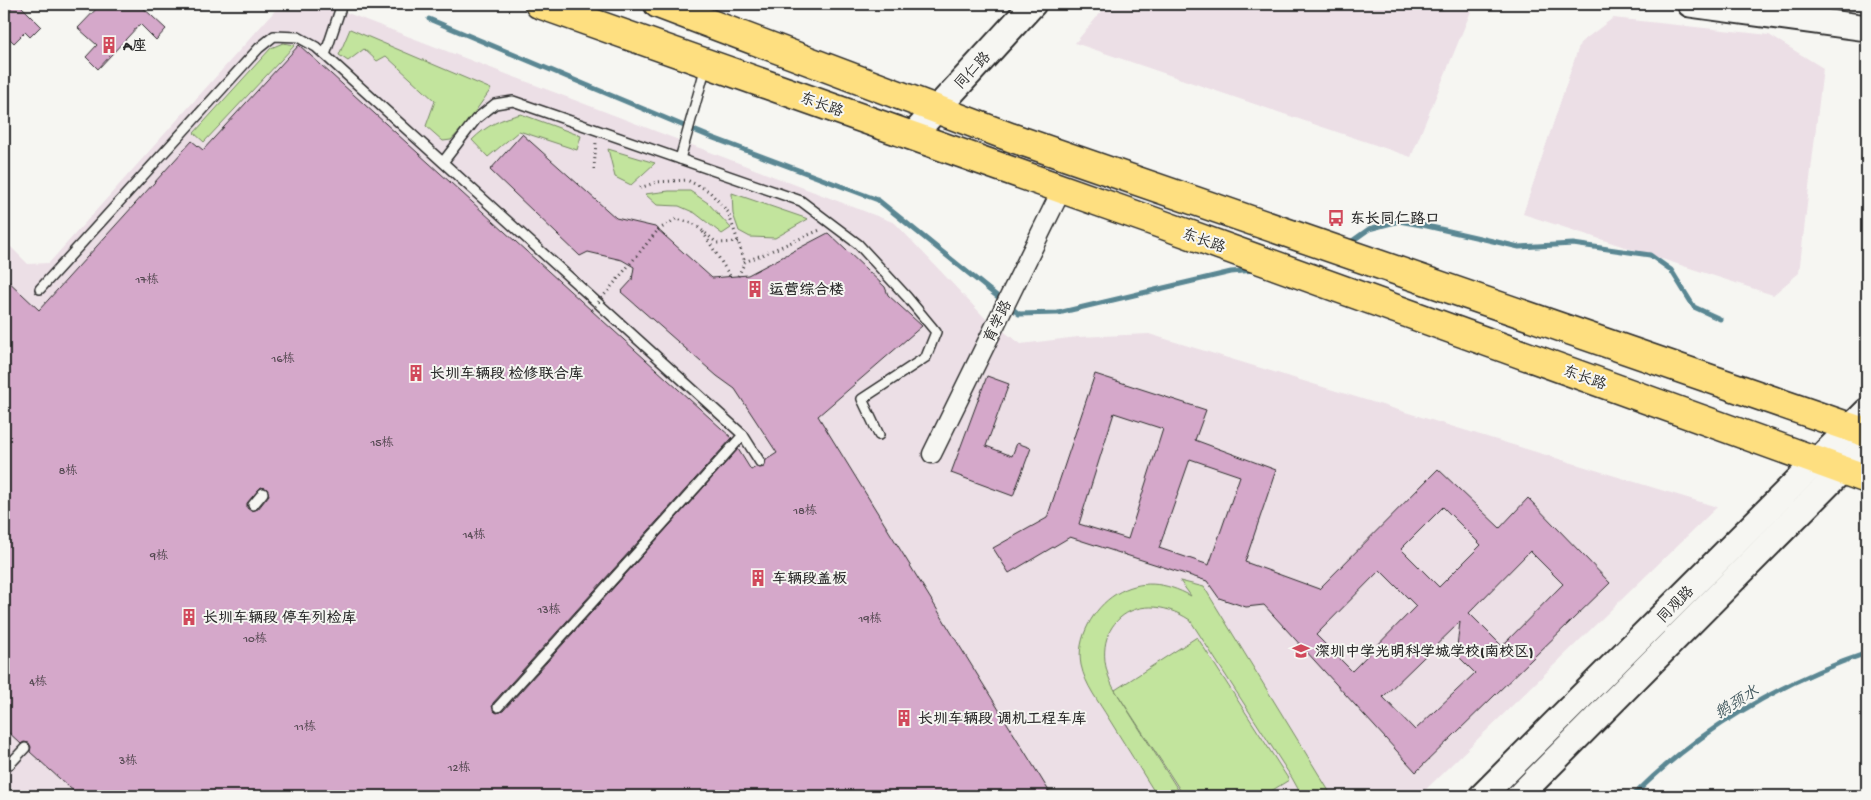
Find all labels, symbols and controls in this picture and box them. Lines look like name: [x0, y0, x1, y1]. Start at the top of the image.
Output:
building icon: A座: [99, 35, 119, 55]
place label: A座: [122, 38, 147, 56]
street label: 同仁路: [952, 49, 995, 94]
street label: 东长路: [797, 90, 846, 122]
bus stop icon: 东长同仁路口: [1326, 208, 1346, 228]
place label: 东长同仁路口: [1350, 211, 1440, 229]
street label: 东长路: [1179, 226, 1228, 258]
house number: 17栋: [134, 272, 159, 288]
building icon: 运营综合楼: [745, 279, 765, 299]
place label: 运营综合楼: [769, 282, 844, 300]
street label: 育学路: [980, 297, 1017, 346]
house number: 16栋: [271, 351, 294, 367]
building icon: 长圳车辆段 检修联合库: [406, 363, 426, 383]
street label: 东长路: [1560, 363, 1609, 395]
place label: 长圳车辆段 检修联合库: [430, 365, 584, 384]
house number: 15栋: [369, 435, 394, 451]
house number: 8栋: [59, 463, 77, 479]
house number: 18栋: [792, 503, 817, 519]
house number: 14栋: [462, 527, 485, 543]
house number: 9栋: [149, 548, 168, 564]
building icon: 车辆段盖板: [748, 568, 768, 588]
place label: 车辆段盖板: [772, 570, 847, 589]
street label: 同观路: [1654, 583, 1699, 628]
house number: 13栋: [536, 602, 561, 618]
building icon: 长圳车辆段 停车列检库: [179, 607, 199, 627]
place label: 长圳车辆段 停车列检库: [203, 609, 357, 628]
house number: 19栋: [858, 611, 881, 627]
house number: 10栋: [242, 631, 267, 647]
school or university icon: 深圳中学光明科学城学校(南校区): [1291, 641, 1311, 661]
place label: 深圳中学光明科学城学校(南校区): [1315, 644, 1534, 662]
house number: 4栋: [29, 674, 47, 690]
water label: 鹅颈水: [1711, 681, 1764, 725]
building icon: 长圳车辆段 调机工程车库: [894, 708, 914, 728]
place label: 长圳车辆段 调机工程车库: [918, 710, 1087, 729]
house number: 11栋: [293, 719, 316, 735]
house number: 3栋: [118, 753, 137, 769]
house number: 12栋: [447, 760, 470, 776]

